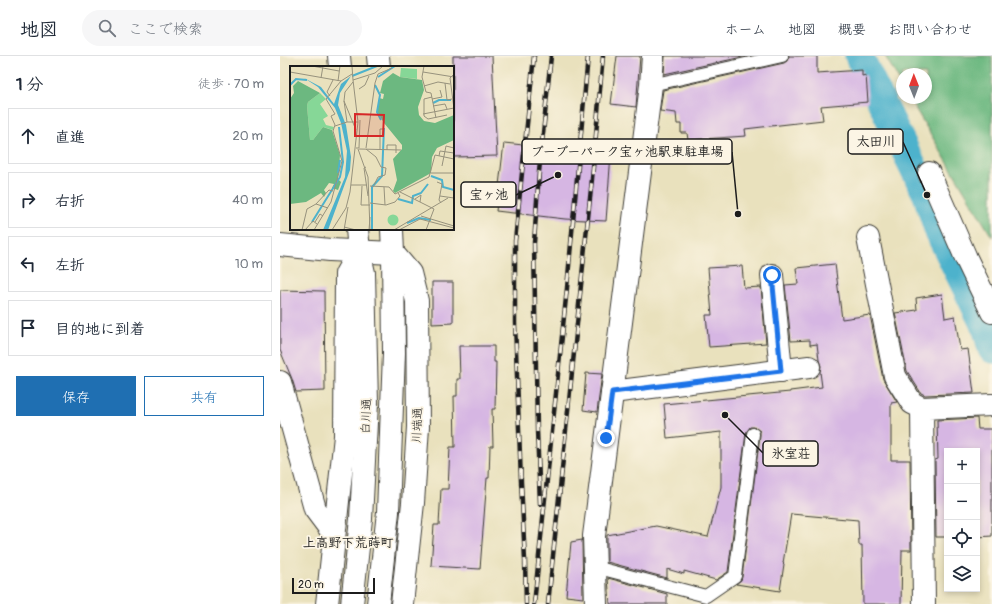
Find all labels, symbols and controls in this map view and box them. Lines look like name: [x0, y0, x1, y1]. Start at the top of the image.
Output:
search box: [82, 10, 362, 46]
icon: search: [96, 17, 118, 39]
text: 地図: [20, 18, 58, 42]
text: ここで検索: [128, 20, 203, 39]
text: ホーム: [725, 21, 766, 38]
text: 地図: [788, 21, 816, 38]
text: 概要: [838, 21, 866, 38]
text: お問い合わせ: [888, 21, 972, 38]
inset map: [290, 66, 454, 230]
north arrow: [896, 68, 932, 104]
text: 1 分: [16, 74, 43, 95]
text: 徒歩 · 70 m: [198, 76, 264, 92]
icon: ahead: [17, 125, 39, 147]
text: 直進: [55, 128, 85, 147]
text: 20 m: [232, 128, 263, 144]
callout: 太田川: [848, 129, 903, 154]
text: 太田川: [856, 134, 896, 150]
callout: ブーブーパーク宝ヶ池駅東駐車場: [522, 139, 732, 164]
text: ブーブーパーク宝ヶ池駅東駐車場: [531, 144, 723, 160]
callout: 宝ヶ池: [461, 182, 516, 207]
text: 宝ヶ池: [469, 187, 509, 203]
icon: right: [17, 189, 39, 211]
text: 右折: [55, 192, 85, 211]
text: 40 m: [232, 192, 263, 208]
icon: left: [17, 253, 39, 275]
text: 左折: [55, 256, 85, 275]
text: 10 m: [235, 256, 263, 272]
route start: [763, 266, 781, 284]
icon: arrive: [17, 317, 39, 339]
text: 目的地に到着: [55, 320, 145, 339]
button: 保存: [16, 376, 136, 416]
button: 共有: [144, 376, 264, 416]
street label: 白川通: [358, 398, 375, 434]
street label: 川端通: [409, 407, 426, 443]
route end: [597, 429, 615, 447]
callout: 氷室荘: [763, 441, 818, 466]
text: 氷室荘: [771, 446, 811, 462]
map controls: [944, 448, 980, 592]
button: +: [944, 448, 980, 484]
button: −: [944, 484, 980, 520]
button: locate: [944, 520, 980, 556]
district label: 上高野下荒蒔町: [302, 535, 394, 551]
button: layers: [944, 556, 980, 592]
scale bar: [292, 576, 375, 595]
text: 20 m: [298, 578, 324, 591]

